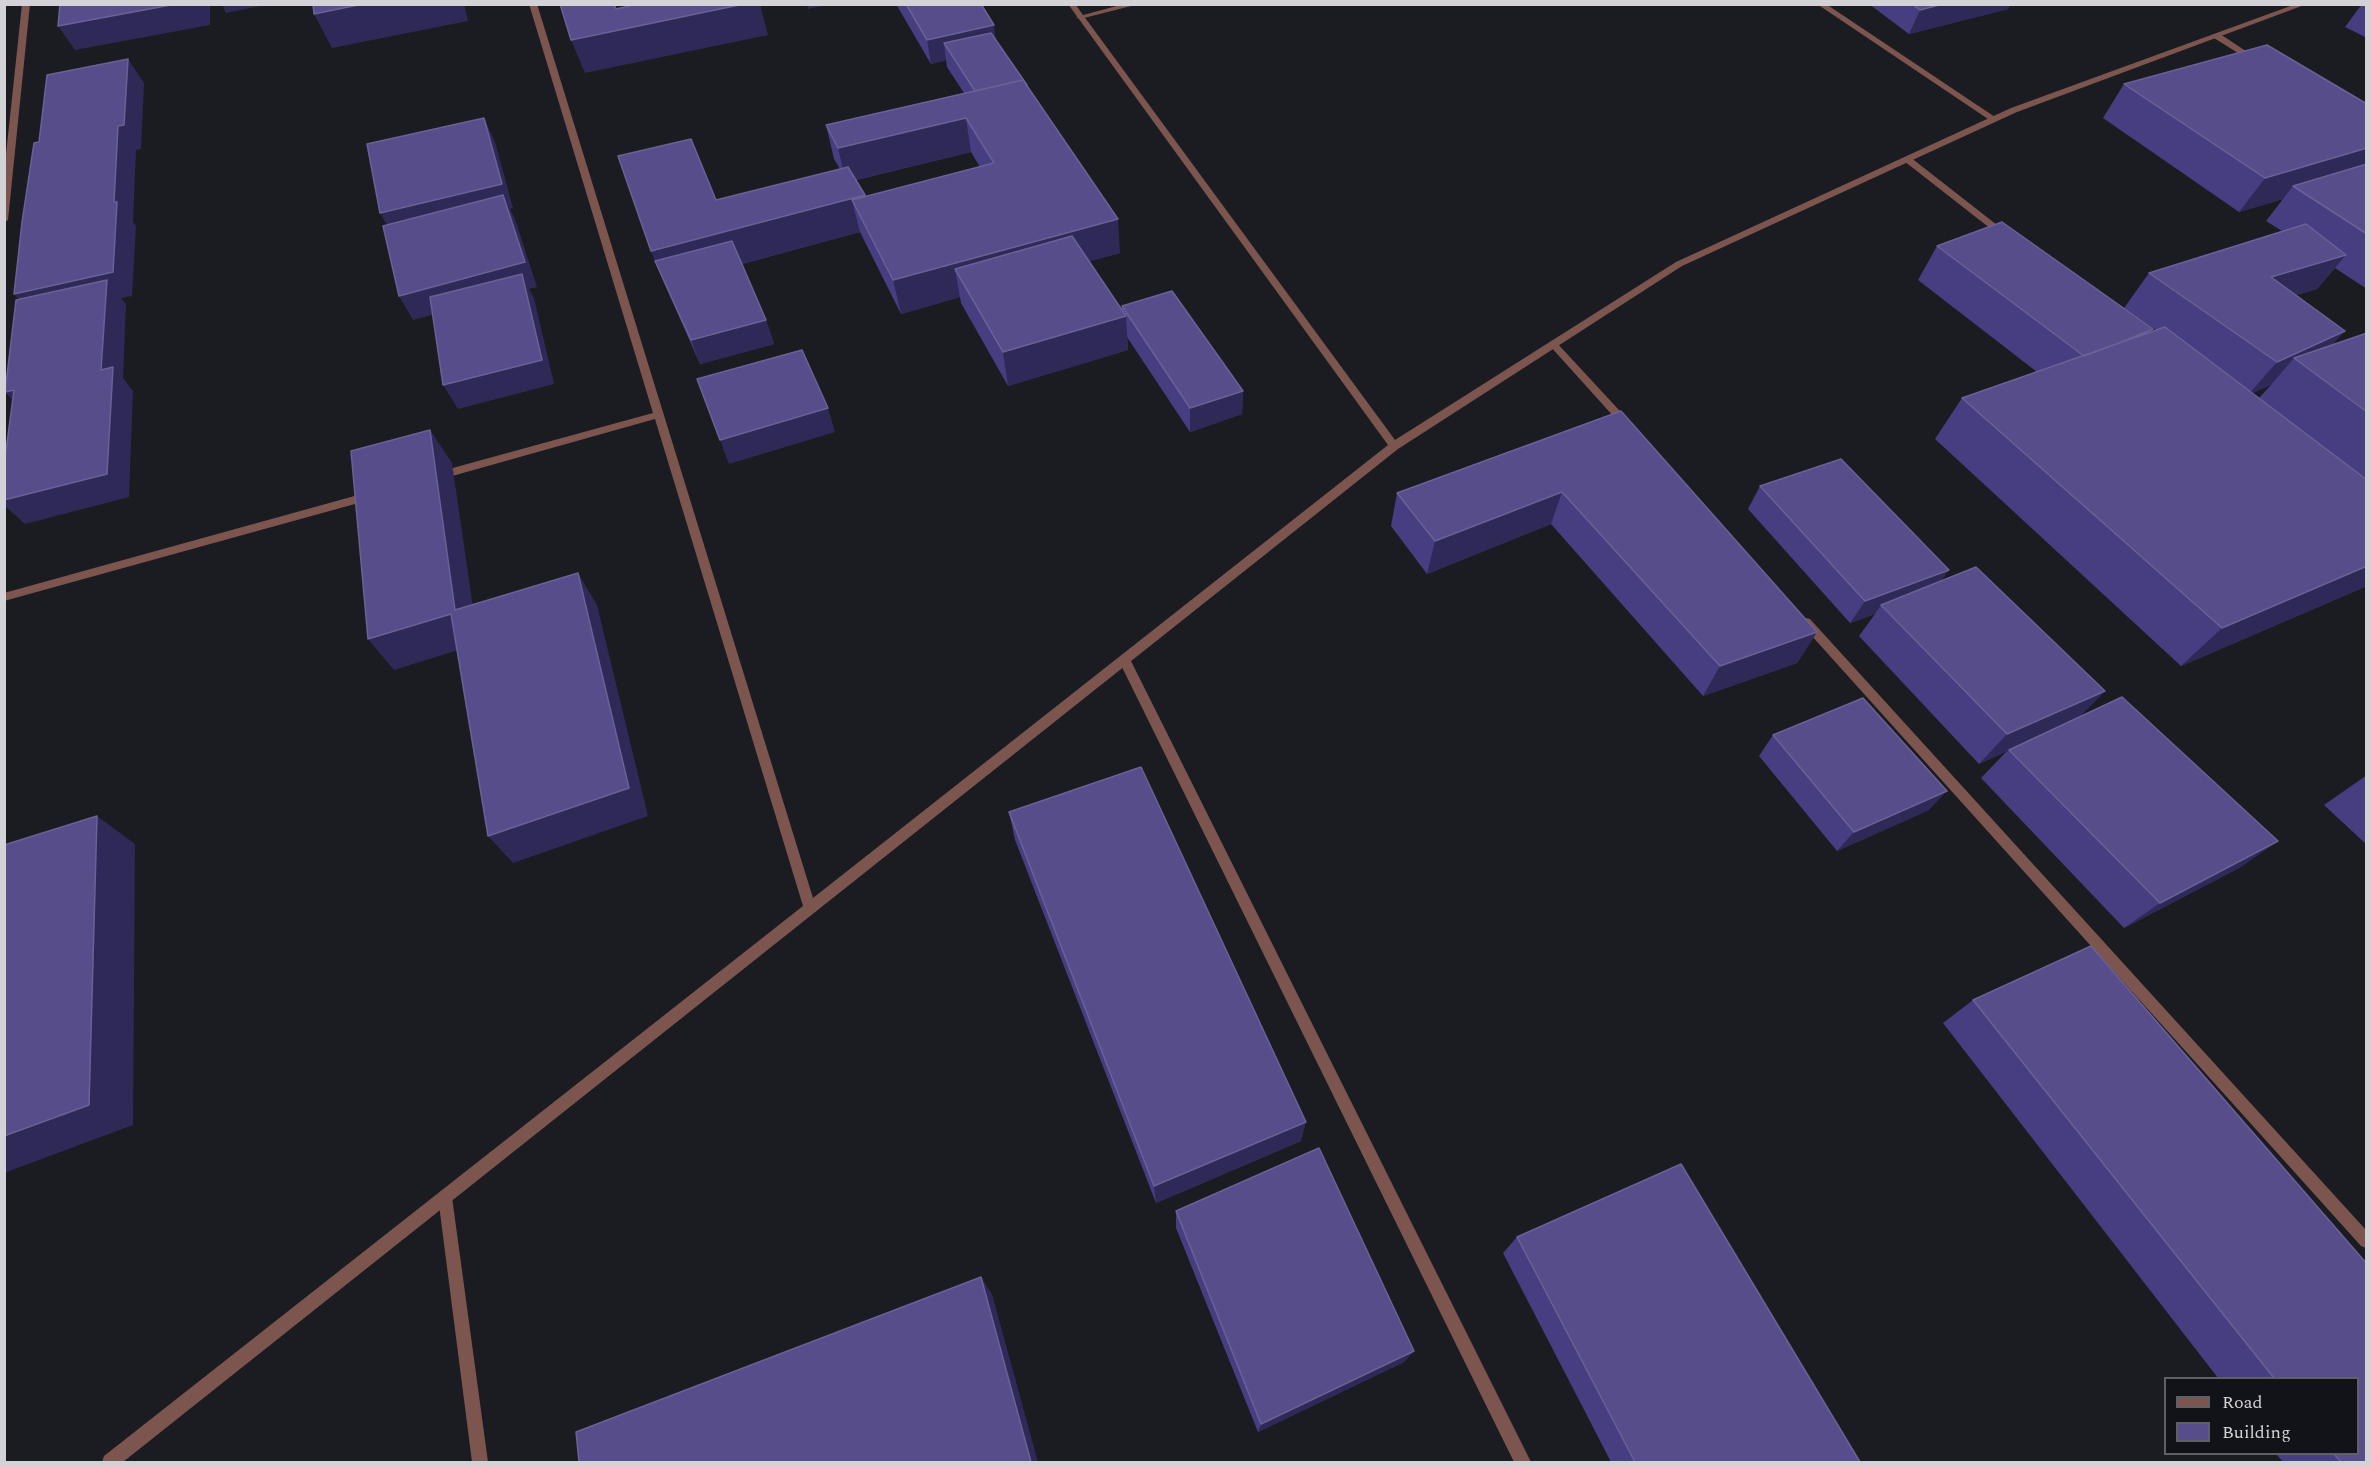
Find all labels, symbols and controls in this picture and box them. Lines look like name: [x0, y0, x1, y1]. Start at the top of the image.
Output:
legend: [2164, 1377, 2359, 1455]
text: Road: [2222, 1389, 2263, 1416]
text: Building: [2222, 1419, 2291, 1446]

